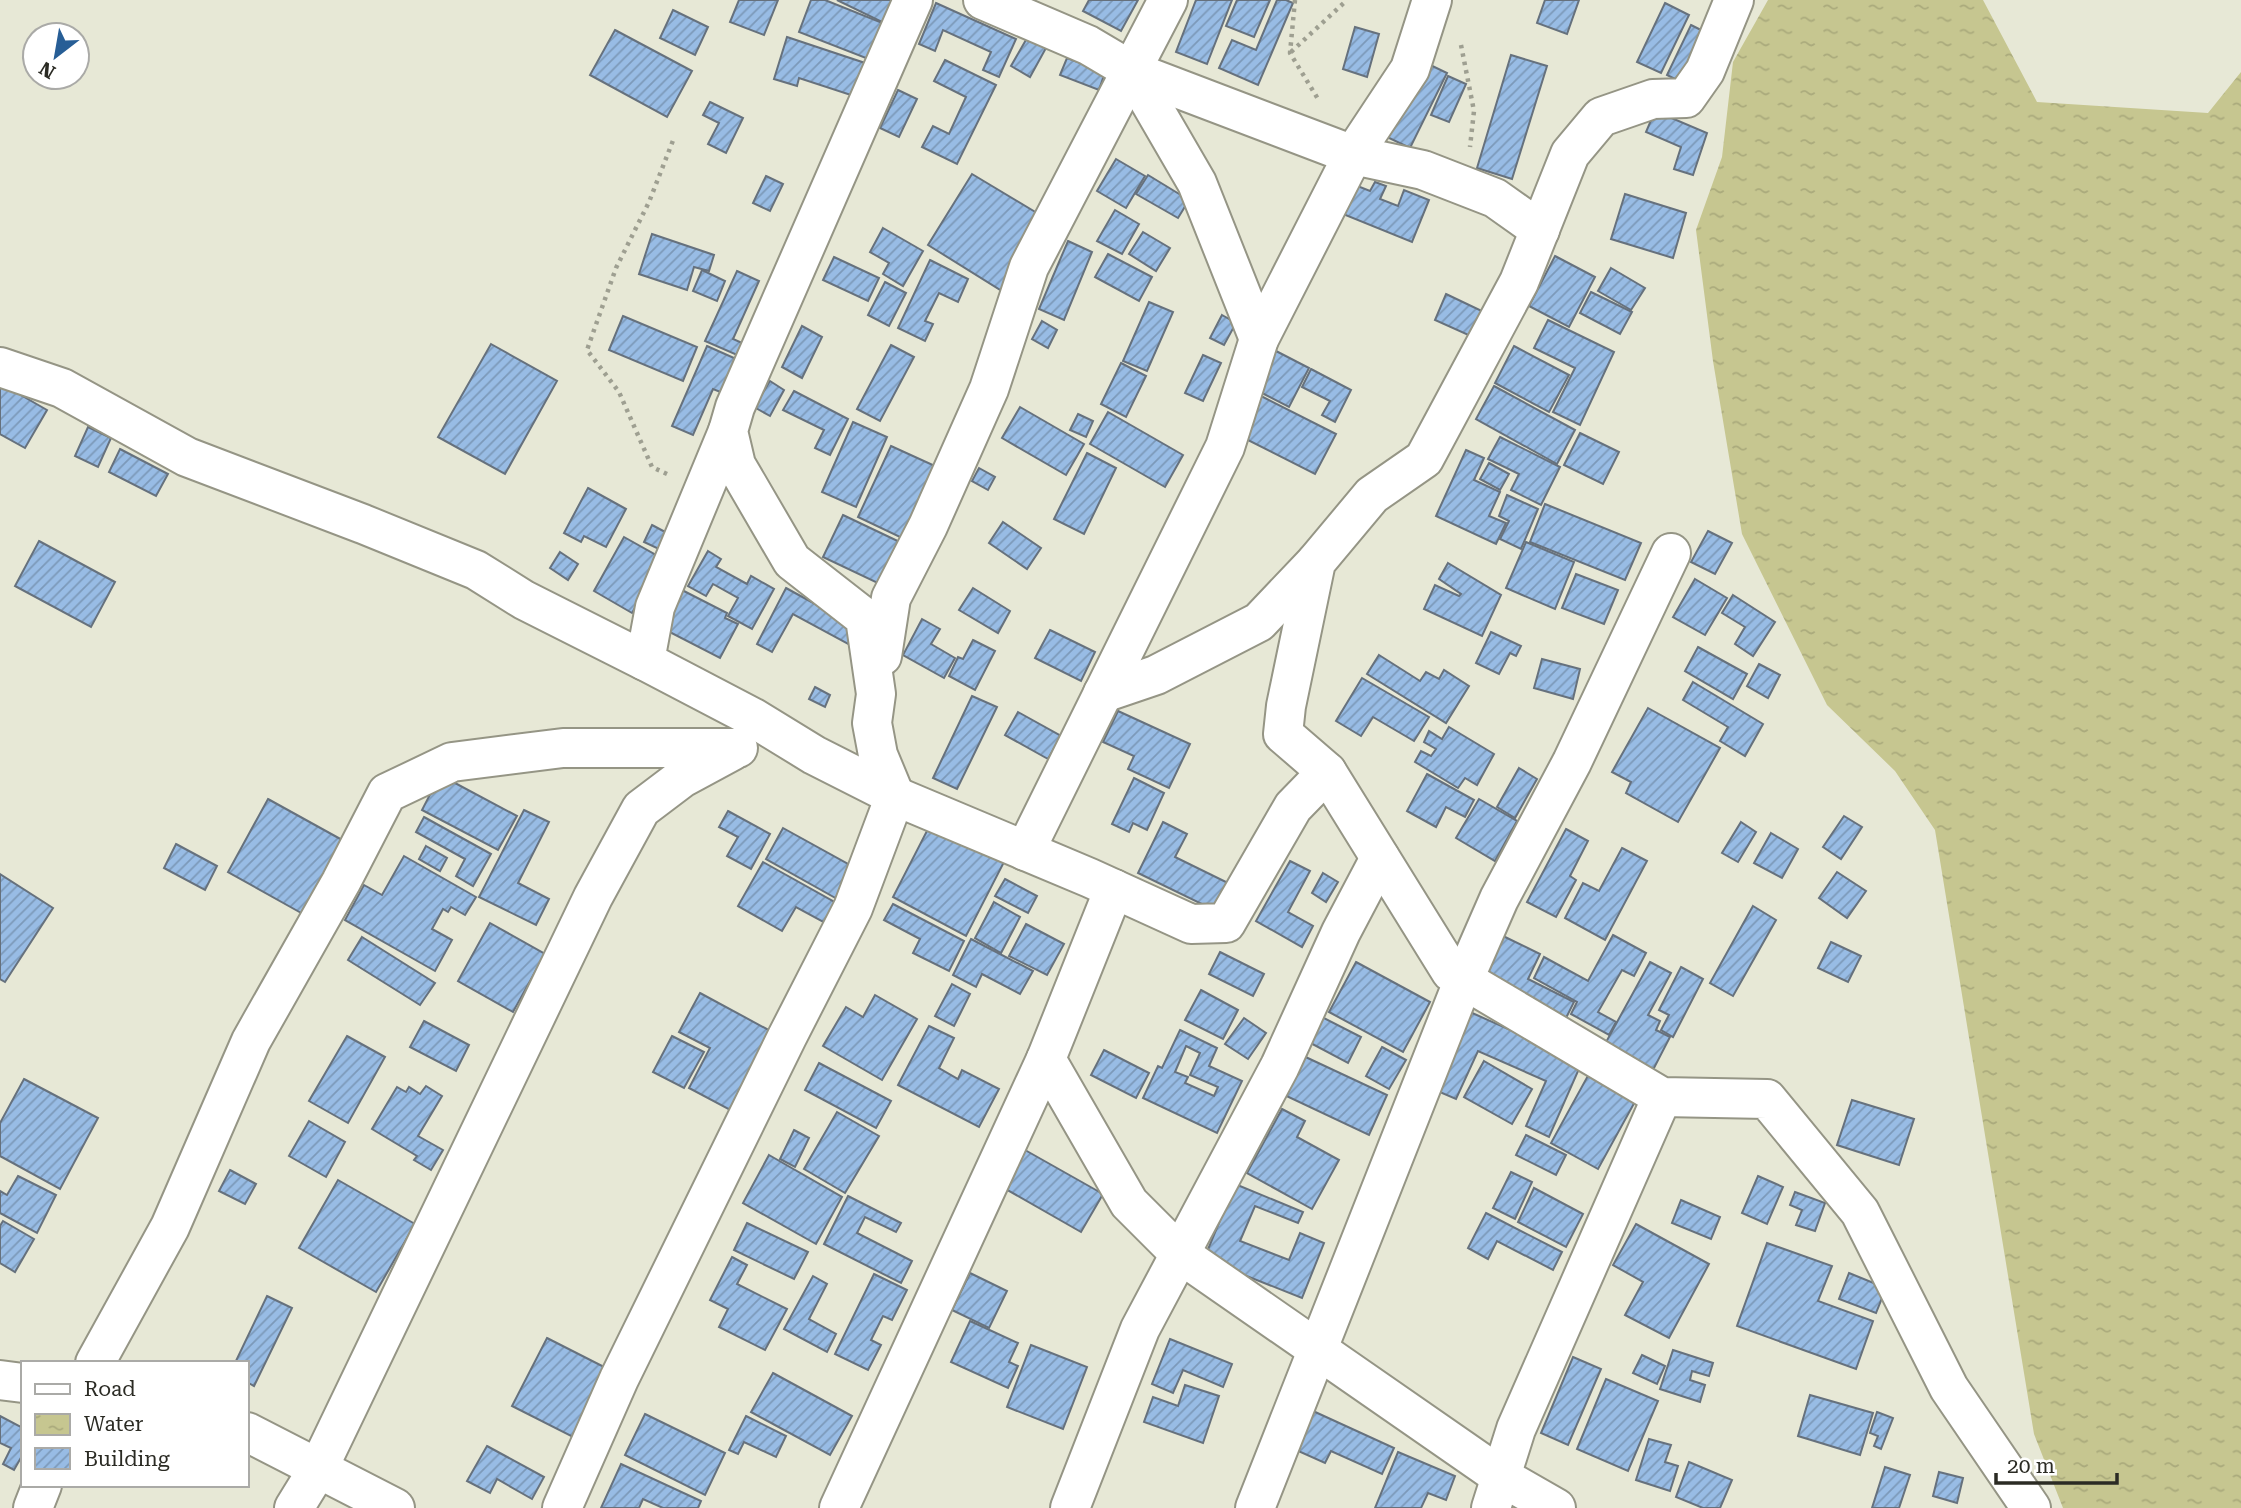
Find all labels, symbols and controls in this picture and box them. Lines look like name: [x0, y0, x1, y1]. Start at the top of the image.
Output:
north arrow: [21, 21, 91, 91]
text: N: [35, 56, 60, 84]
legend: [21, 1361, 248, 1487]
text: Road: [84, 1377, 136, 1401]
text: Water: [84, 1412, 144, 1436]
scale bar: [1996, 1442, 2117, 1486]
text: Building: [84, 1447, 170, 1471]
text: 20 m: [2007, 1454, 2055, 1478]

